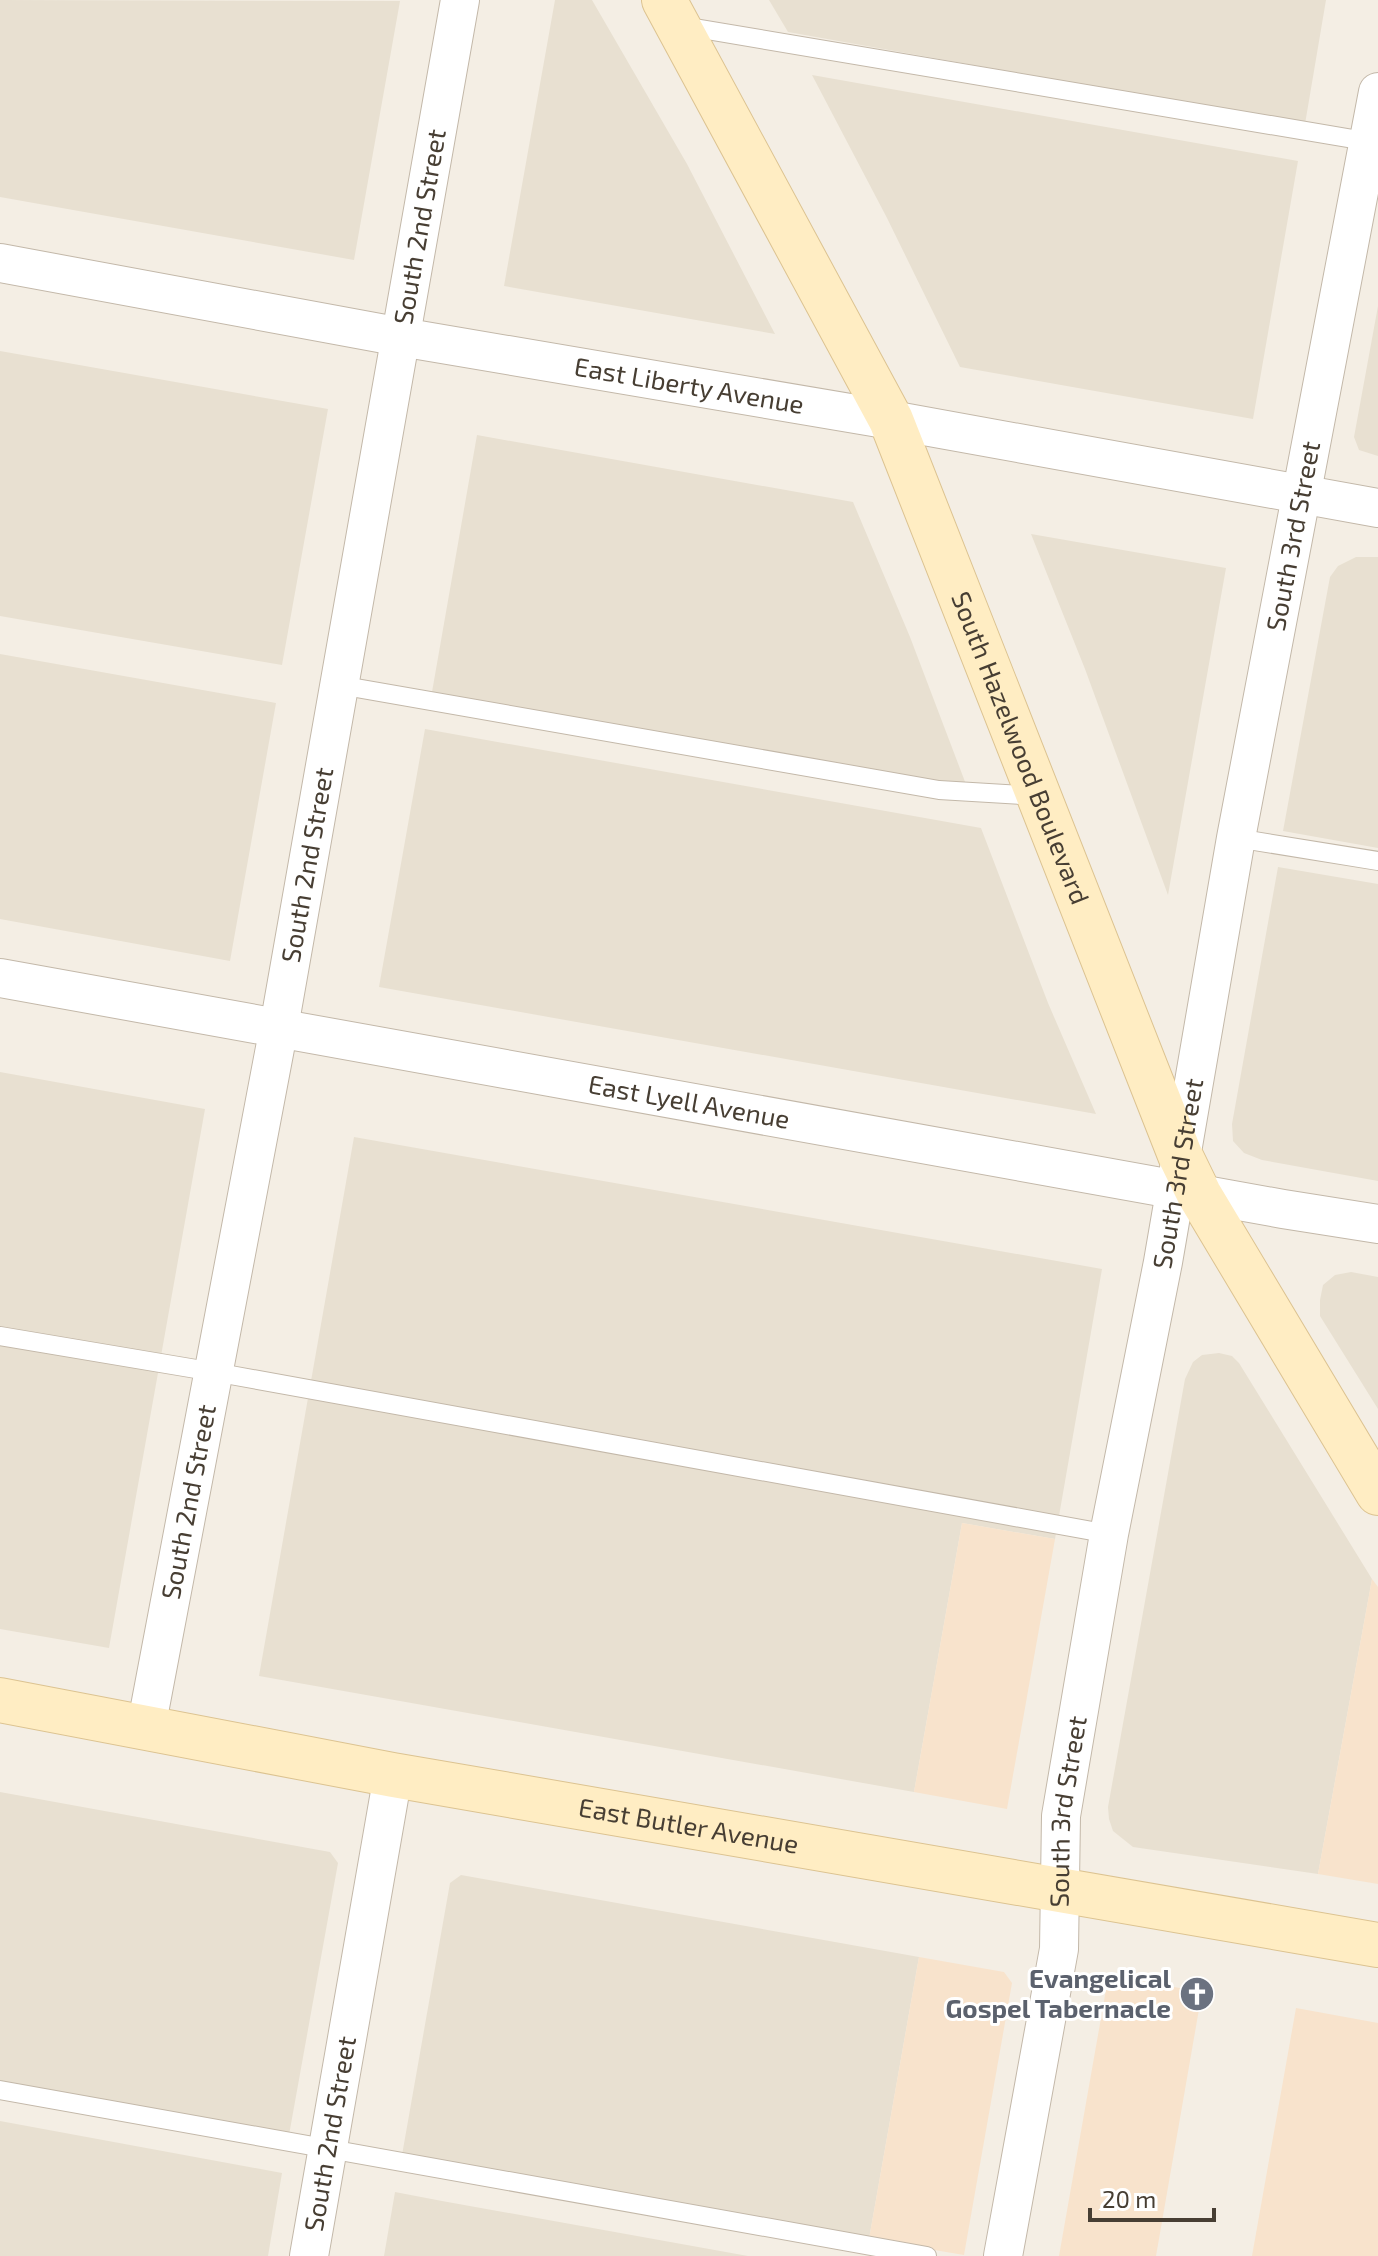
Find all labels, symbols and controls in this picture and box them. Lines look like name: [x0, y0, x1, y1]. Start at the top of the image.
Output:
street label: South 2nd Street: [386, 126, 451, 327]
street label: East Liberty Avenue: [572, 350, 806, 419]
street label: South 3rd Street: [1259, 438, 1325, 633]
street label: South Hazelwood Boulevard: [946, 587, 1097, 908]
street label: South 2nd Street: [274, 765, 339, 965]
street label: East Lyell Avenue: [586, 1067, 792, 1134]
street label: South 3rd Street: [1145, 1076, 1208, 1271]
street label: South 2nd Street: [154, 1402, 221, 1602]
street label: South 3rd Street: [1043, 1713, 1092, 1908]
street label: East Butler Avenue: [576, 1790, 801, 1859]
place label: Evangelical Gospel Tabernacle: [945, 1962, 1171, 2023]
church icon: Evangelical Gospel Tabernacle: [1178, 1975, 1216, 2013]
street label: South 2nd Street: [297, 2033, 361, 2234]
scale bar: [1090, 2172, 1214, 2222]
text: 20 m: [1102, 2184, 1156, 2213]

